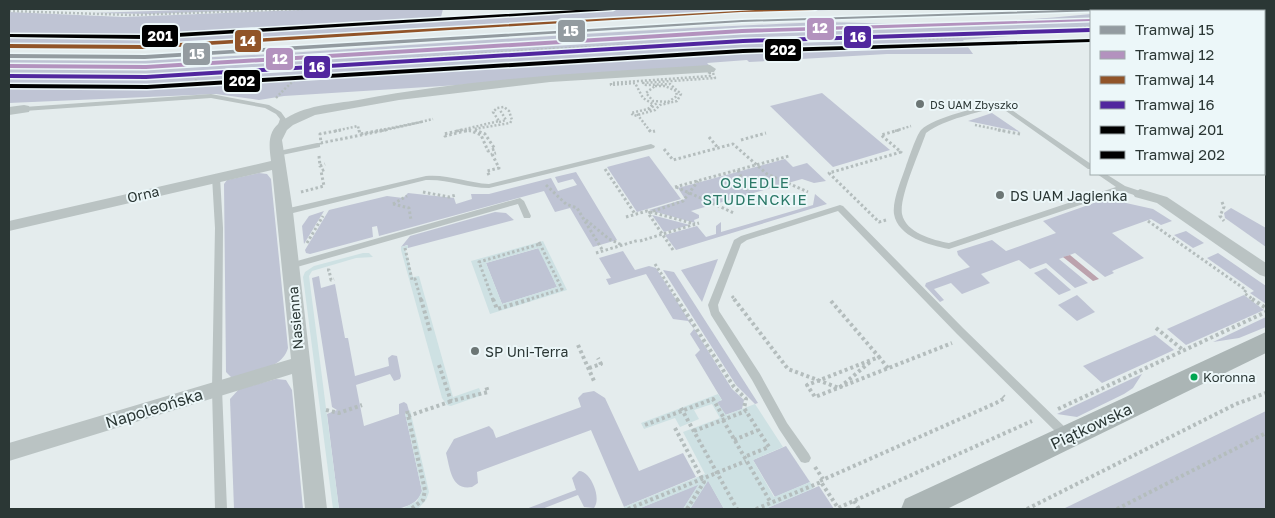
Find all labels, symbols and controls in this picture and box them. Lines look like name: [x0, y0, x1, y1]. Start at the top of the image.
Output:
legend: [1090, 10, 1265, 175]
line badge: 12: [806, 17, 835, 41]
line badge: 15: [557, 19, 586, 43]
text: 12: [812, 19, 828, 36]
text: Tramwaj 15: [1135, 20, 1214, 38]
text: 15: [563, 22, 579, 39]
line badge: 201: [141, 24, 179, 48]
line badge: 16: [843, 25, 872, 49]
text: 201: [148, 27, 172, 44]
text: 16: [850, 28, 866, 45]
line badge: 14: [234, 29, 262, 53]
text: 14: [240, 32, 256, 49]
line badge: 202: [764, 38, 802, 62]
text: 202: [770, 41, 797, 58]
line badge: 15: [182, 42, 211, 66]
text: 15: [189, 45, 205, 62]
text: Tramwaj 12: [1135, 45, 1214, 63]
line badge: 12: [265, 47, 294, 71]
text: 12: [272, 50, 288, 67]
line badge: 16: [303, 55, 331, 79]
text: 16: [309, 58, 325, 75]
line badge: 202: [223, 69, 261, 93]
text: Tramwaj 14: [1135, 70, 1215, 88]
text: 202: [229, 72, 256, 89]
text: Tramwaj 16: [1135, 95, 1215, 113]
marker: DS UAM Zbyszko: [914, 98, 926, 110]
place label: DS UAM Zbyszko: [930, 98, 1019, 111]
text: Tramwaj 201: [1135, 120, 1224, 138]
text: Tramwaj 202: [1135, 145, 1225, 163]
district label: OSIEDLE STUDENCKIE: [702, 173, 808, 208]
street label: Orna: [125, 182, 161, 206]
place label: DS UAM Jagienka: [1010, 187, 1127, 204]
marker: DS UAM Jagienka: [994, 189, 1006, 201]
street label: Nasienna: [284, 286, 306, 350]
place label: SP Uni-Terra: [485, 343, 568, 360]
marker: SP Uni-Terra: [469, 345, 481, 357]
place label: Koronna: [1203, 369, 1256, 385]
marker: Koronna: [1189, 372, 1199, 382]
street label: Napoleońska: [103, 384, 205, 432]
street label: Piątkowska: [1047, 398, 1135, 454]

